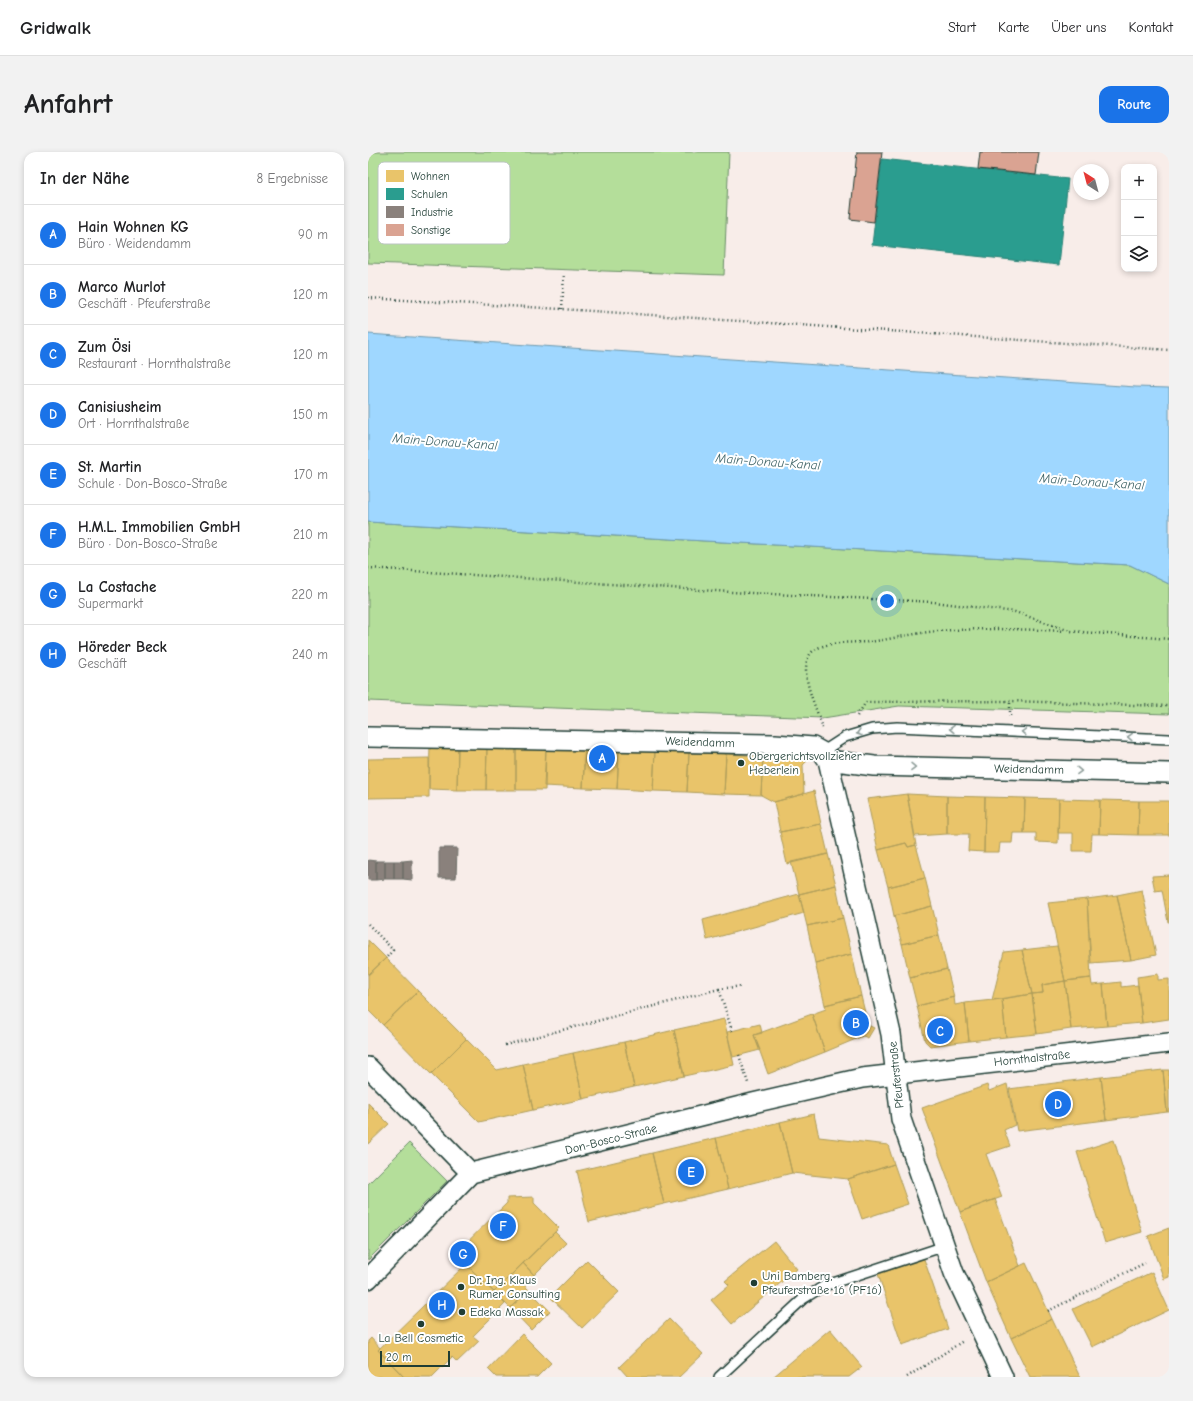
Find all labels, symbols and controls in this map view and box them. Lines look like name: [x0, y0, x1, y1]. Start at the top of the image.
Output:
text: Gridwalk: [20, 17, 91, 39]
text: Start: [948, 19, 976, 36]
text: Karte: [998, 19, 1029, 36]
text: Über uns: [1051, 19, 1106, 36]
text: Kontakt: [1128, 19, 1173, 36]
button: Route: [1099, 86, 1169, 123]
text: Anfahrt: [24, 88, 113, 120]
legend: [378, 162, 510, 244]
north arrow: [1073, 164, 1109, 200]
map controls: [1121, 164, 1157, 272]
button: +: [1121, 164, 1157, 200]
text: In der Nähe: [40, 169, 129, 188]
text: Wohnen: [411, 170, 450, 183]
text: 8 Ergebnisse: [257, 171, 328, 186]
text: Schulen: [411, 188, 448, 201]
button: −: [1121, 200, 1157, 236]
text: Industrie: [411, 206, 453, 219]
text: Hain Wohnen KG: [78, 218, 189, 236]
text: Sonstige: [411, 224, 451, 237]
text: A: [49, 227, 57, 242]
text: 90 m: [298, 227, 328, 242]
text: Büro · Weidendamm: [78, 236, 191, 251]
button: layers: [1121, 236, 1157, 272]
text: Marco Murlot: [78, 278, 166, 296]
text: B: [49, 287, 57, 302]
text: 120 m: [293, 287, 328, 302]
text: Geschäft · Pfeuferstraße: [78, 296, 210, 311]
text: Zum Ösi: [78, 338, 131, 356]
text: C: [49, 347, 57, 362]
text: 120 m: [293, 347, 328, 362]
text: Restaurant · Hornthalstraße: [78, 356, 231, 371]
text: Canisiusheim: [78, 398, 161, 416]
text: D: [49, 407, 57, 422]
text: 150 m: [293, 407, 328, 422]
text: Ort · Hornthalstraße: [78, 416, 189, 431]
water label: Main-Donau-Kanal: [391, 430, 498, 453]
water label: Main-Donau-Kanal: [714, 450, 821, 473]
text: St. Martin: [78, 458, 142, 476]
text: E: [49, 467, 57, 482]
text: 170 m: [294, 467, 328, 482]
water label: Main-Donau-Kanal: [1038, 470, 1145, 493]
text: Schule · Don-Bosco-Straße: [78, 476, 227, 491]
text: H.M.L. Immobilien GmbH: [78, 518, 240, 536]
text: F: [49, 527, 57, 542]
text: 210 m: [293, 527, 328, 542]
text: Büro · Don-Bosco-Straße: [78, 536, 217, 551]
text: La Costache: [78, 578, 156, 596]
text: G: [48, 587, 58, 602]
text: 220 m: [291, 587, 328, 602]
your location: [877, 591, 897, 611]
text: Supermarkt: [78, 596, 143, 611]
text: Höreder Beck: [78, 638, 167, 656]
text: H: [48, 647, 58, 662]
text: 240 m: [292, 647, 328, 662]
text: Geschäft: [78, 656, 126, 671]
one-way arrow: [949, 725, 955, 734]
one-way arrow: [856, 728, 863, 737]
one-way arrow: [1021, 728, 1027, 737]
one-way arrow: [1127, 733, 1133, 741]
street label: Weidendamm: [665, 734, 735, 750]
pin: A: [589, 743, 615, 773]
place label: Obergerichtsvollzieher Heberlein: [749, 749, 862, 777]
marker: Obergerichtsvollzieher Heberlein: [736, 758, 746, 768]
street label: Weidendamm: [994, 761, 1064, 777]
one-way arrow: [910, 762, 916, 771]
one-way arrow: [1076, 767, 1082, 775]
pin: B: [843, 1008, 869, 1038]
pin: C: [927, 1016, 953, 1046]
street label: Pfeuferstraße: [886, 1041, 906, 1109]
street label: Hornthalstraße: [993, 1047, 1071, 1069]
pin: D: [1045, 1089, 1071, 1119]
street label: Don-Bosco-Straße: [564, 1121, 658, 1157]
pin: E: [678, 1157, 704, 1187]
pin: F: [490, 1211, 516, 1241]
pin: G: [450, 1239, 476, 1269]
place label: Uni Bamberg, Pfeuferstraße 16 (PF16): [762, 1269, 882, 1297]
place label: Dr. Ing. Klaus Rumer Consulting: [469, 1273, 560, 1301]
marker: Uni Bamberg, Pfeuferstraße 16 (PF16): [749, 1278, 759, 1288]
marker: Dr. Ing. Klaus Rumer Consulting: [456, 1282, 466, 1292]
pin: H: [429, 1290, 455, 1320]
place label: Edeka Massak: [470, 1305, 544, 1319]
marker: Edeka Massak: [457, 1307, 467, 1317]
marker: La Bell Cosmetic: [416, 1319, 426, 1329]
place label: La Bell Cosmetic: [378, 1331, 464, 1345]
scale bar: [380, 1349, 450, 1368]
text: 20 m: [386, 1351, 411, 1364]

